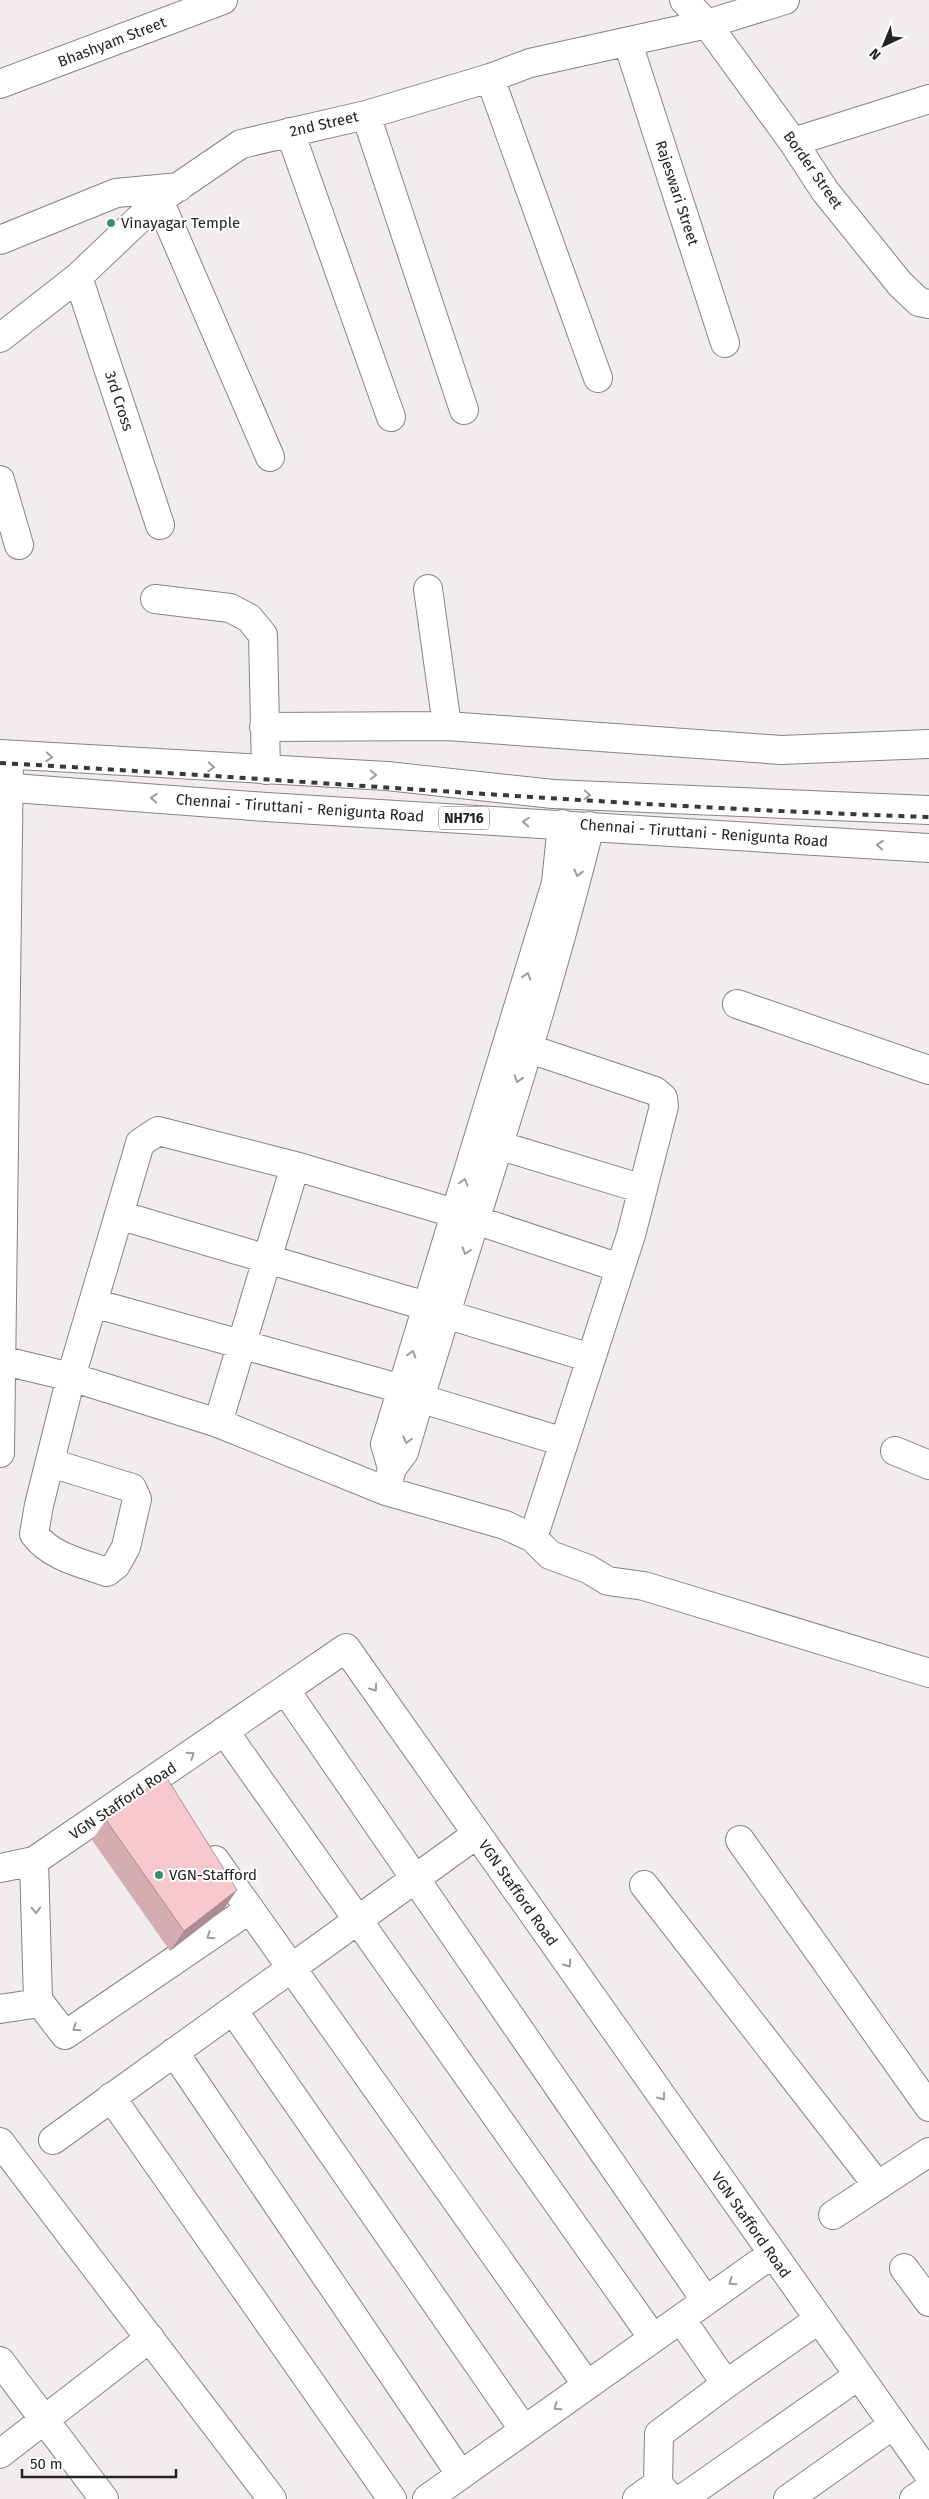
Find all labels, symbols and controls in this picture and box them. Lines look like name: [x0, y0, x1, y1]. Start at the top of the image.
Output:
street label: Bhashyam Street: [55, 13, 169, 71]
north arrow: [859, 20, 909, 70]
text: N: [866, 45, 885, 63]
street label: 2nd Street: [288, 107, 361, 141]
street label: Border Street: [780, 128, 847, 213]
street label: Rajeswari Street: [652, 138, 703, 248]
place label: Vinayagar Temple: [121, 214, 240, 232]
marker: Vinayagar Temple: [105, 217, 117, 229]
street label: 3rd Cross: [101, 369, 137, 433]
one-way arrow: [45, 752, 53, 763]
one-way arrow: [207, 762, 215, 773]
one-way arrow: [370, 770, 377, 780]
street label: Chennai - Tiruttani - Renigunta Road: [175, 790, 425, 826]
one-way arrow: [583, 790, 591, 801]
one-way arrow: [150, 793, 158, 804]
road number: NH716: [439, 806, 489, 830]
street label: Chennai - Tiruttani - Renigunta Road: [579, 815, 829, 851]
one-way arrow: [522, 816, 530, 827]
one-way arrow: [876, 839, 884, 850]
one-way arrow: [573, 868, 584, 877]
one-way arrow: [521, 973, 531, 981]
one-way arrow: [513, 1075, 523, 1083]
one-way arrow: [458, 1178, 468, 1186]
one-way arrow: [461, 1247, 471, 1255]
one-way arrow: [406, 1350, 416, 1359]
one-way arrow: [403, 1436, 413, 1444]
one-way arrow: [368, 1682, 377, 1692]
one-way arrow: [185, 1752, 194, 1761]
street label: VGN Stafford Road: [66, 1759, 180, 1843]
street label: VGN Stafford Road: [475, 1837, 561, 1949]
place label: VGN-Stafford: [169, 1866, 257, 1884]
marker: VGN-Stafford: [153, 1869, 165, 1881]
one-way arrow: [30, 1906, 41, 1914]
one-way arrow: [206, 1930, 216, 1939]
one-way arrow: [562, 1959, 571, 1968]
one-way arrow: [72, 2022, 82, 2031]
one-way arrow: [656, 2092, 665, 2101]
street label: VGN Stafford Road: [708, 2169, 794, 2281]
one-way arrow: [728, 2276, 738, 2285]
one-way arrow: [553, 2401, 563, 2410]
scale bar: [22, 2446, 176, 2478]
text: 50 m: [30, 2455, 63, 2473]

